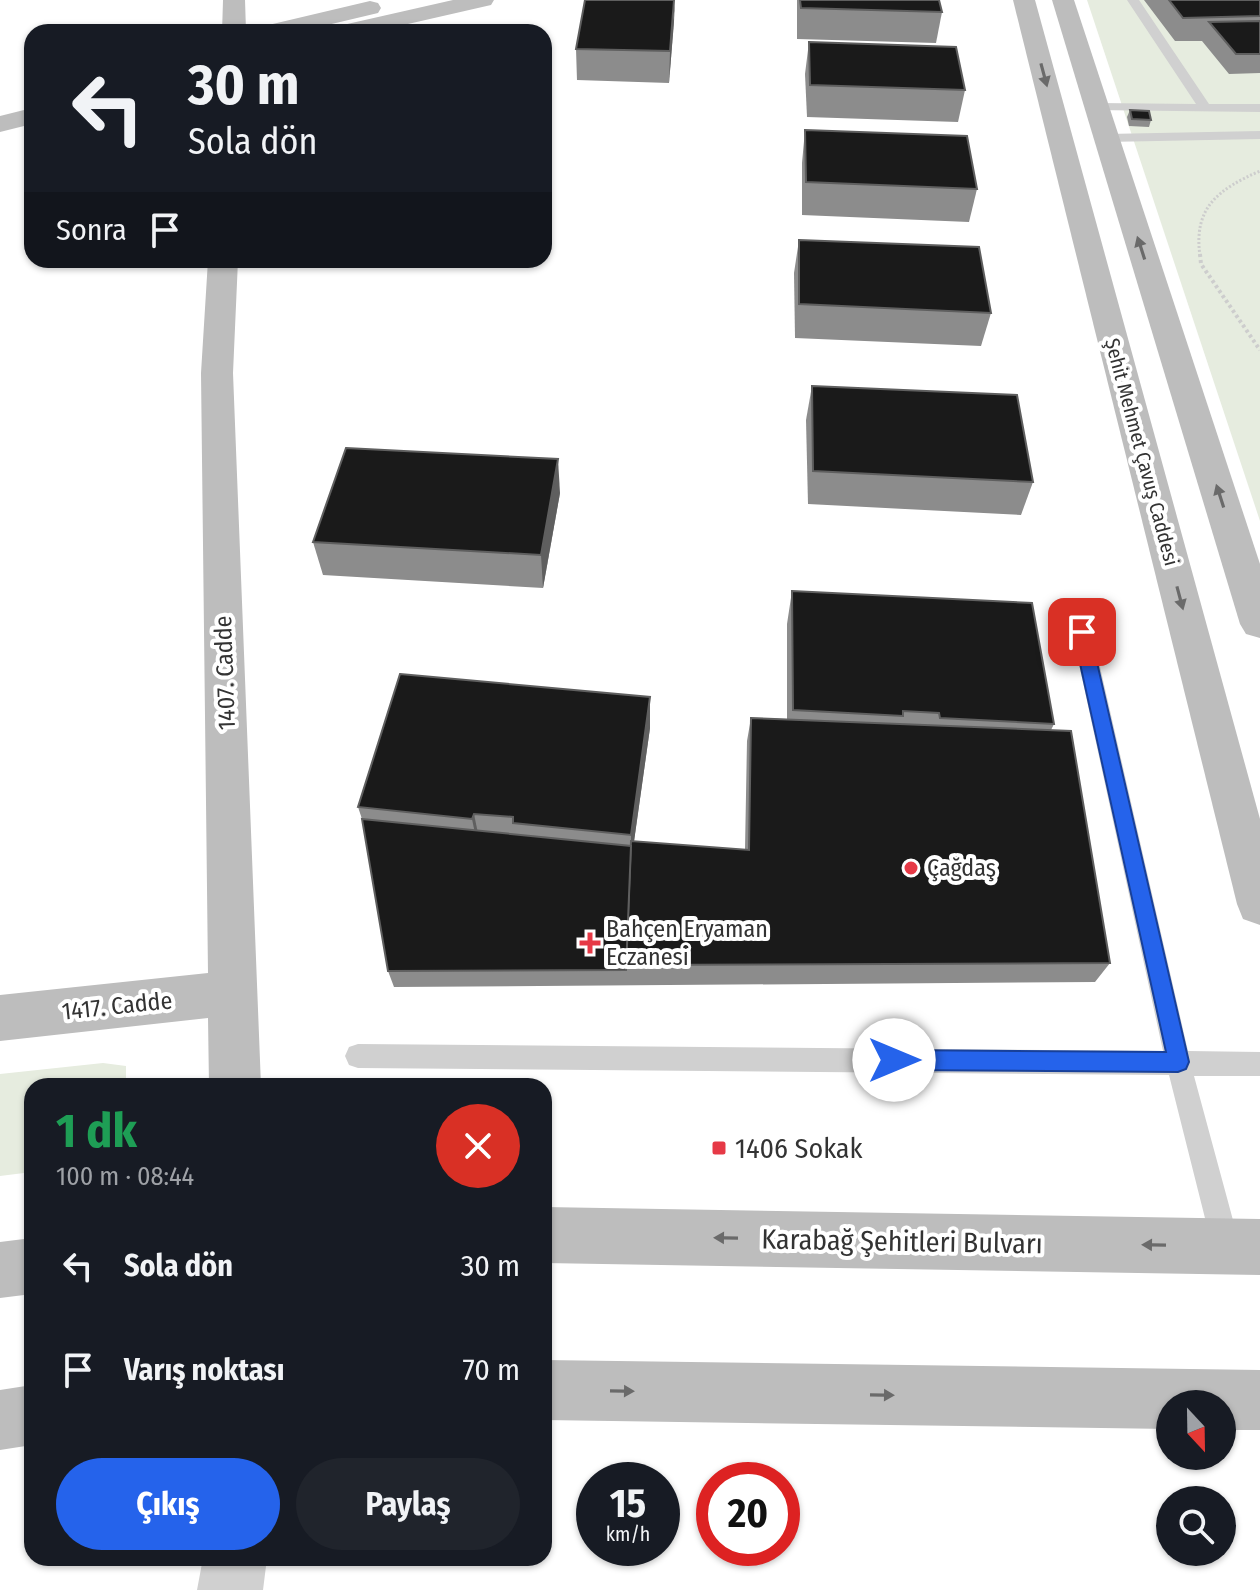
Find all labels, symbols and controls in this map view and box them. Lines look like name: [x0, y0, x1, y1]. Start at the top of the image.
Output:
text: 30 m: [188, 52, 299, 119]
icon: left: [56, 56, 160, 160]
one-way arrow: [1038, 63, 1050, 88]
text: Sola dön: [188, 120, 317, 164]
icon: arrive: [143, 208, 187, 252]
text: Sonra: [56, 212, 127, 248]
one-way arrow: [1135, 236, 1147, 260]
street label: Şehit Mehmet Çavuş Caddesi: [1099, 336, 1184, 569]
one-way arrow: [1213, 484, 1225, 508]
one-way arrow: [1174, 586, 1187, 610]
pin: [1048, 598, 1116, 666]
icon: arrive: [1060, 610, 1104, 654]
street label: 1407. Cadde: [209, 615, 241, 731]
place label: Çağdaş: [927, 854, 996, 882]
marker: Çağdaş: [902, 859, 920, 877]
place label: Bahçen Eryaman Eczanesi: [606, 915, 768, 971]
marker: Bahçen Eryaman Eczanesi: [581, 934, 599, 952]
street label: 1417. Cadde: [60, 986, 174, 1026]
position arrow: [852, 1018, 936, 1102]
text: 1 dk: [56, 1102, 137, 1160]
button: close: [436, 1104, 520, 1188]
place label: 1406 Sokak: [735, 1132, 863, 1165]
marker: 1406 Sokak: [710, 1139, 728, 1157]
text: 100 m · 08:44: [56, 1161, 194, 1192]
street label: Karabağ Şehitleri Bulvarı: [761, 1223, 1043, 1260]
one-way arrow: [713, 1232, 738, 1244]
one-way arrow: [1141, 1239, 1166, 1251]
icon: left: [56, 1244, 100, 1288]
text: Sola dön: [124, 1248, 233, 1284]
text: 30 m: [461, 1248, 520, 1284]
icon: arrive: [56, 1348, 100, 1392]
text: Varış noktası: [124, 1352, 285, 1388]
text: 70 m: [462, 1352, 520, 1388]
one-way arrow: [610, 1385, 635, 1397]
one-way arrow: [870, 1388, 895, 1401]
north arrow: [1156, 1390, 1236, 1470]
map controls: [1156, 1390, 1236, 1566]
button: Çıkış: [56, 1458, 280, 1550]
button: Paylaş: [296, 1458, 520, 1550]
speed limit sign: 20: [696, 1462, 800, 1566]
text: 15: [610, 1480, 646, 1528]
button: search: [1156, 1486, 1236, 1566]
text: km/h: [606, 1522, 650, 1546]

